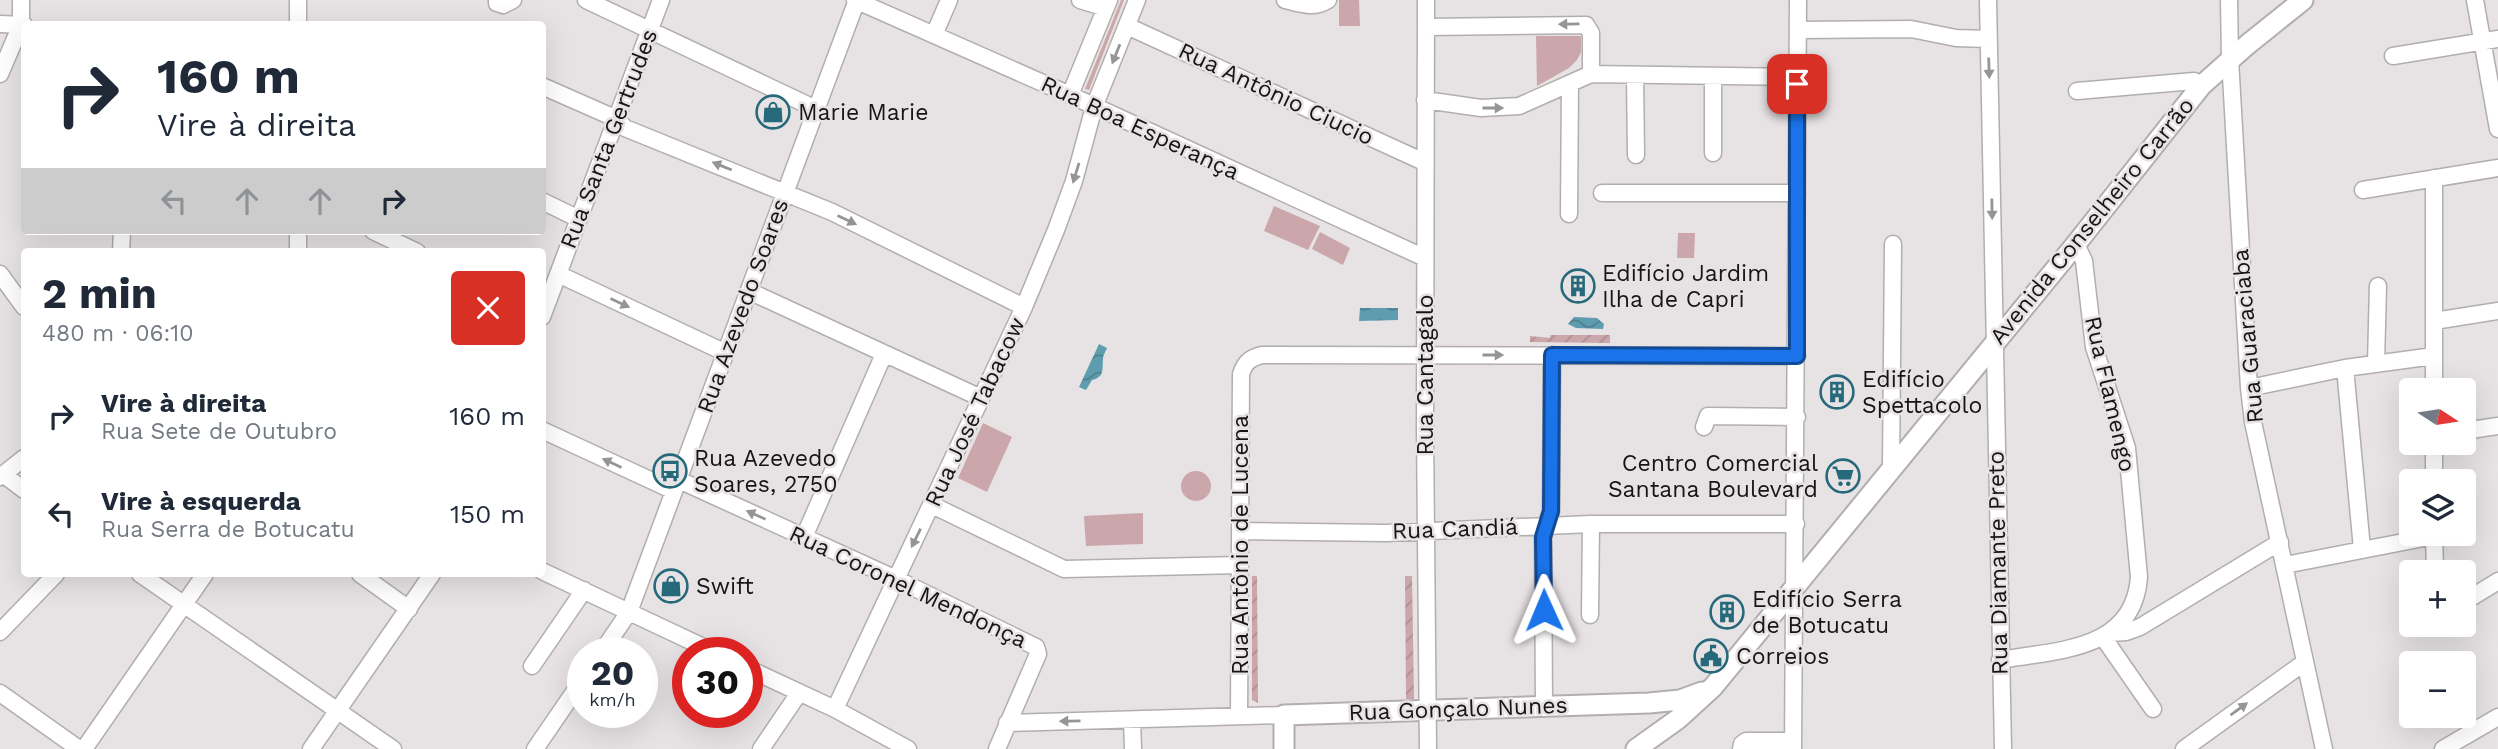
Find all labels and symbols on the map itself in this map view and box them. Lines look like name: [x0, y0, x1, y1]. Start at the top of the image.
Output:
one-way arrow: [1557, 19, 1579, 30]
street label: Rua Santa Gertrudes: [555, 25, 663, 253]
street label: Rua Antônio Ciucio: [1174, 37, 1378, 151]
one-way arrow: [1110, 43, 1121, 64]
pin: [1767, 54, 1827, 114]
one-way arrow: [1983, 57, 1994, 79]
street label: Rua Boa Esperança: [1037, 70, 1243, 186]
street label: Avenida Conselheiro Carrão: [1984, 92, 2200, 350]
shop icon: Marie Marie: [754, 93, 792, 131]
place label: Marie Marie: [798, 99, 928, 126]
one-way arrow: [1482, 102, 1504, 114]
one-way arrow: [711, 161, 732, 172]
one-way arrow: [1070, 163, 1080, 184]
street label: Rua Azevedo Soares: [692, 195, 794, 417]
one-way arrow: [1986, 199, 1998, 221]
one-way arrow: [837, 214, 857, 225]
street label: Rua Guaraciaba: [2227, 248, 2269, 424]
place label: Edifício Jardim Ilha de Capri: [1602, 260, 1769, 313]
building icon: Edifício Jardim Ilha de Capri: [1559, 267, 1597, 305]
street label: Rua Cantagalo: [1412, 294, 1439, 456]
one-way arrow: [610, 297, 630, 309]
street label: Rua José Tabacow: [919, 313, 1031, 511]
street label: Rua Flamengo: [2079, 313, 2141, 475]
one-way arrow: [1482, 349, 1504, 361]
place label: Edifício Spettacolo: [1862, 366, 1982, 419]
building icon: Edifício Spettacolo: [1818, 373, 1856, 411]
north arrow: [2399, 378, 2476, 455]
street label: Rua Antônio de Lucena: [1227, 415, 1254, 675]
place label: Rua Azevedo Soares, 2750: [694, 445, 837, 498]
place label: Centro Comercial Santana Boulevard: [1608, 450, 1818, 503]
street label: Rua Diamante Preto: [1983, 451, 2013, 675]
bus stop icon: Rua Azevedo Soares, 2750: [651, 452, 689, 490]
one-way arrow: [602, 457, 622, 468]
supermarket icon: Centro Comercial Santana Boulevard: [1824, 457, 1862, 495]
one-way arrow: [746, 509, 766, 521]
street label: Rua Candiá: [1391, 513, 1519, 545]
street label: Rua Coronel Mendonça: [785, 520, 1031, 654]
one-way arrow: [910, 528, 921, 548]
shop icon: Swift: [652, 567, 690, 605]
place label: Swift: [696, 573, 754, 600]
position arrow: [1507, 573, 1581, 647]
place label: Edifício Serra de Botucatu: [1752, 586, 1902, 639]
building icon: Edifício Serra de Botucatu: [1708, 593, 1746, 631]
speed limit sign: 30: [672, 637, 763, 728]
public building icon: Correios: [1692, 637, 1730, 675]
place label: Correios: [1736, 643, 1829, 670]
street label: Rua Gonçalo Nunes: [1348, 692, 1568, 726]
one-way arrow: [2230, 702, 2248, 716]
one-way arrow: [1058, 716, 1080, 727]

